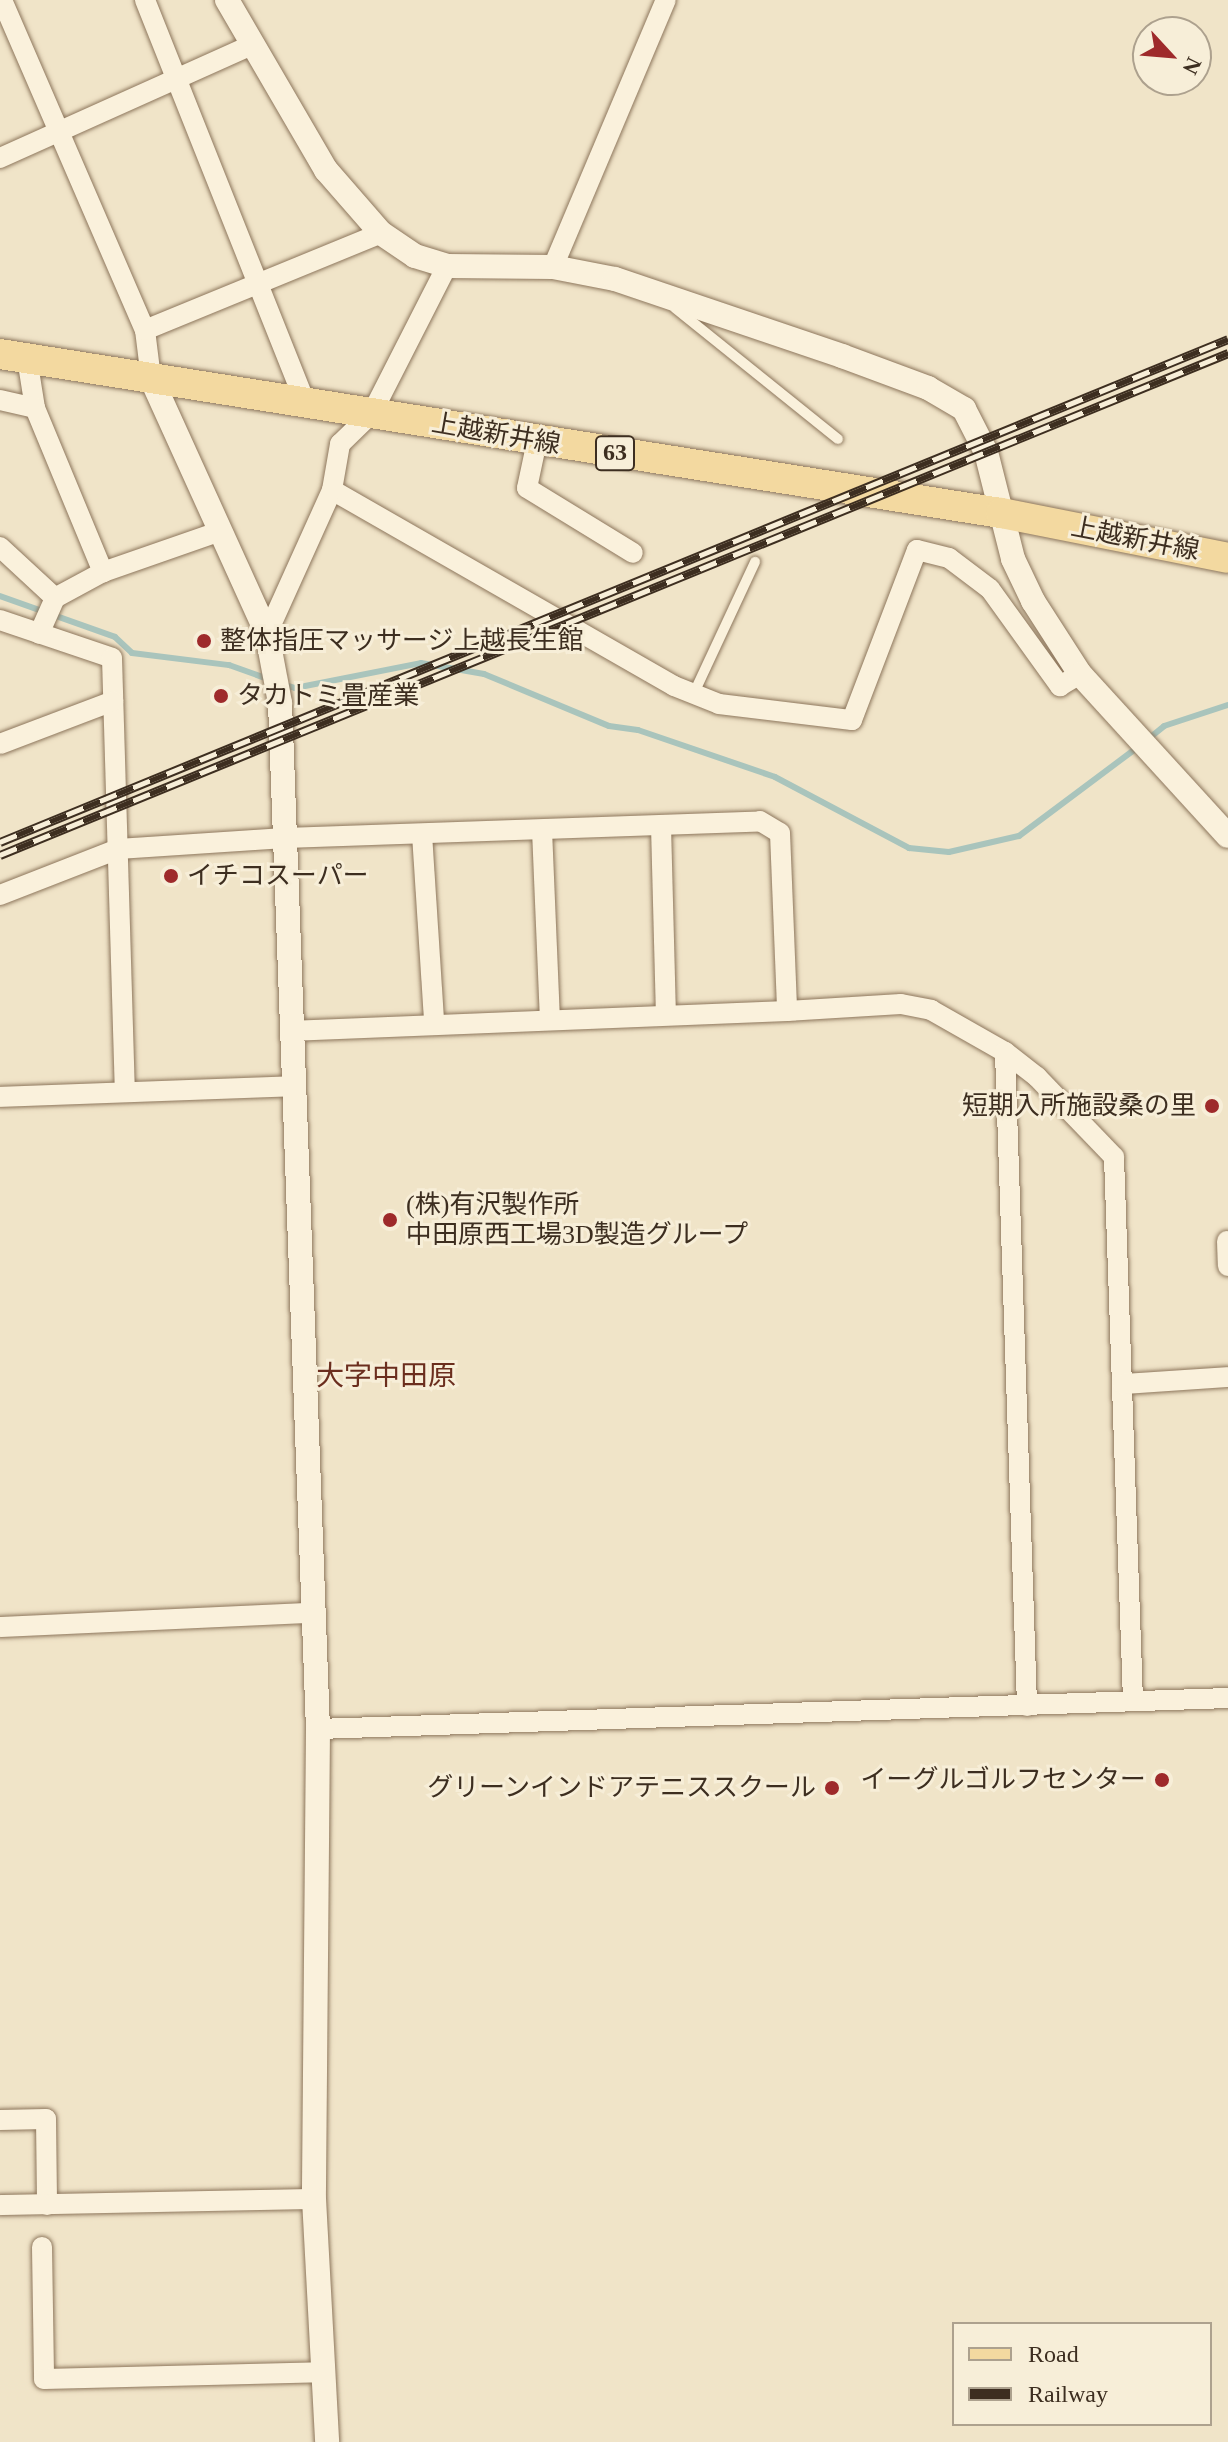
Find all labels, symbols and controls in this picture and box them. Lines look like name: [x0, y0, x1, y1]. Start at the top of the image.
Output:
north arrow: [1132, 16, 1212, 96]
text: N: [1178, 53, 1207, 78]
street label: 上越新井線: [429, 407, 563, 461]
road number: 63: [595, 433, 635, 473]
street label: 上越新井線: [1068, 511, 1202, 567]
place label: 整体指圧マッサージ上越長生館: [220, 625, 584, 657]
marker: 整体指圧マッサージ上越長生館: [195, 632, 213, 650]
place label: タカトミ畳産業: [237, 680, 419, 712]
marker: タカトミ畳産業: [212, 687, 230, 705]
place label: イチコスーパー: [187, 860, 369, 892]
marker: イチコスーパー: [162, 867, 180, 885]
place label: 短期入所施設桑の里: [962, 1090, 1196, 1122]
marker: 短期入所施設桑の里: [1203, 1097, 1221, 1115]
place label: (株)有沢製作所 中田原西工場3D製造グループ: [406, 1189, 750, 1250]
marker: (株)有沢製作所 中田原西工場3D製造グループ: [381, 1211, 399, 1229]
district label: 大字中田原: [316, 1359, 456, 1393]
place label: イーグルゴルフセンター: [860, 1764, 1146, 1796]
marker: イーグルゴルフセンター: [1153, 1771, 1171, 1789]
place label: グリーンインドアテニススクール: [426, 1772, 816, 1804]
marker: グリーンインドアテニススクール: [823, 1779, 841, 1797]
legend: [952, 2322, 1212, 2426]
text: Road: [1028, 2341, 1079, 2367]
text: Railway: [1028, 2381, 1108, 2407]

